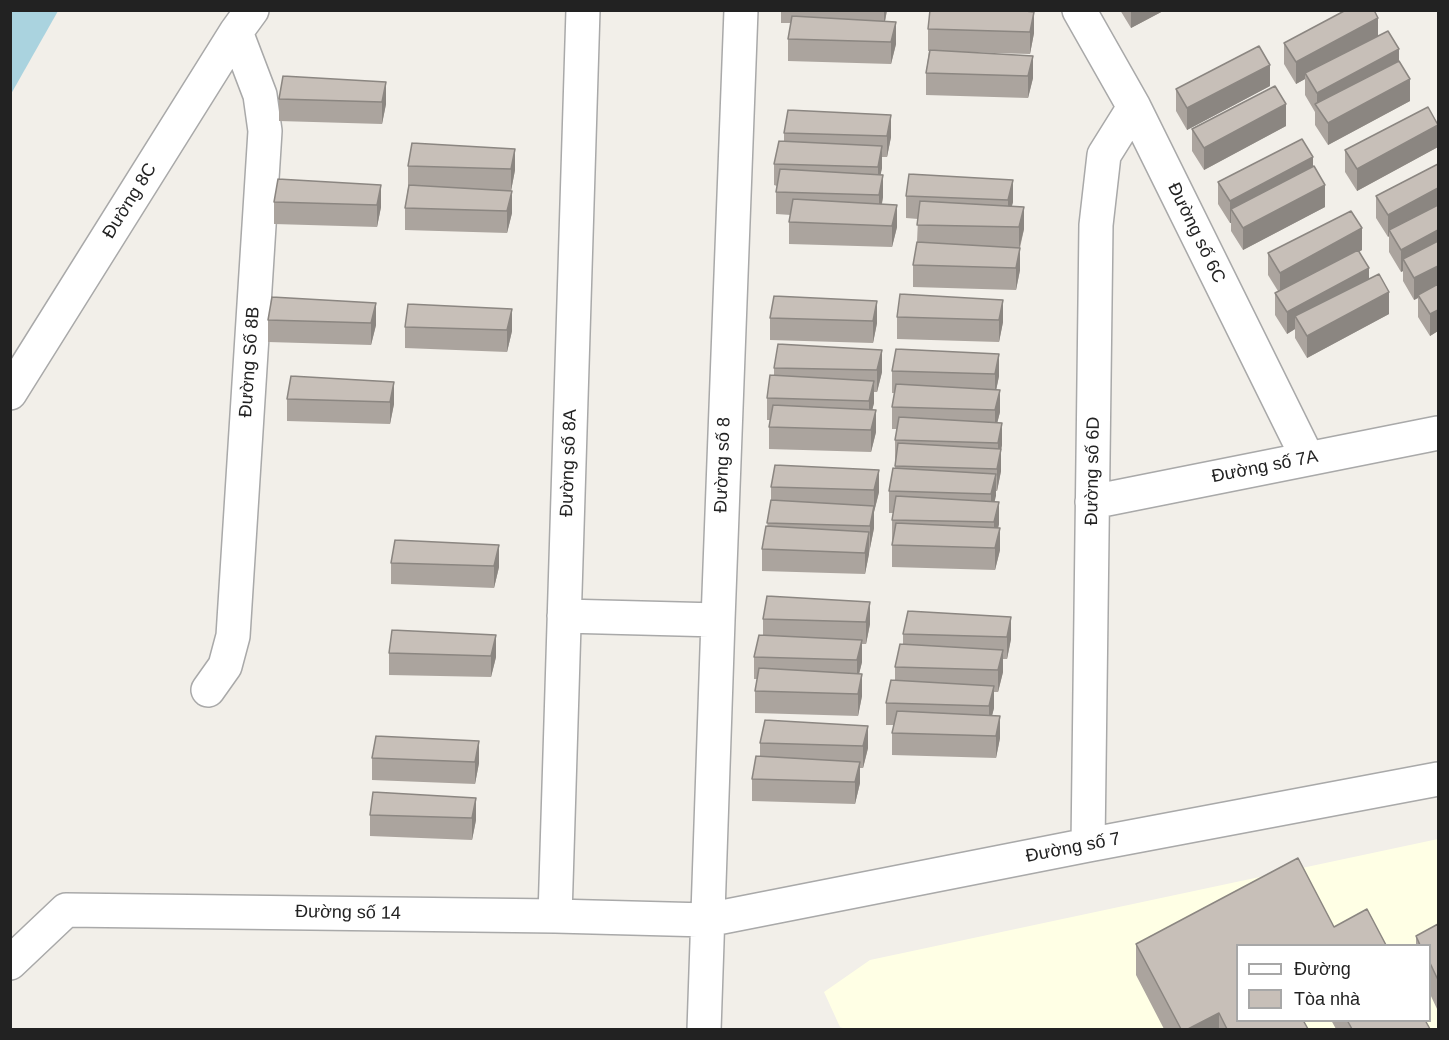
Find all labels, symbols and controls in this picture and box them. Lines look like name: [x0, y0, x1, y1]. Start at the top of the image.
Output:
street label: Đường 8C: [98, 159, 162, 243]
street label: Đường số 6C: [1162, 179, 1230, 287]
street label: Đường Số 8B: [235, 306, 265, 418]
street label: Đường số 8A: [556, 409, 582, 517]
street label: Đường số 6D: [1081, 416, 1105, 526]
street label: Đường số 8: [711, 417, 735, 513]
street label: Đường số 7A: [1210, 446, 1320, 488]
street label: Đường số 7: [1024, 828, 1122, 868]
street label: Đường số 14: [295, 901, 401, 925]
legend: [1236, 944, 1431, 1022]
text: Đường: [1294, 959, 1351, 979]
text: Tòa nhà: [1294, 989, 1360, 1009]

